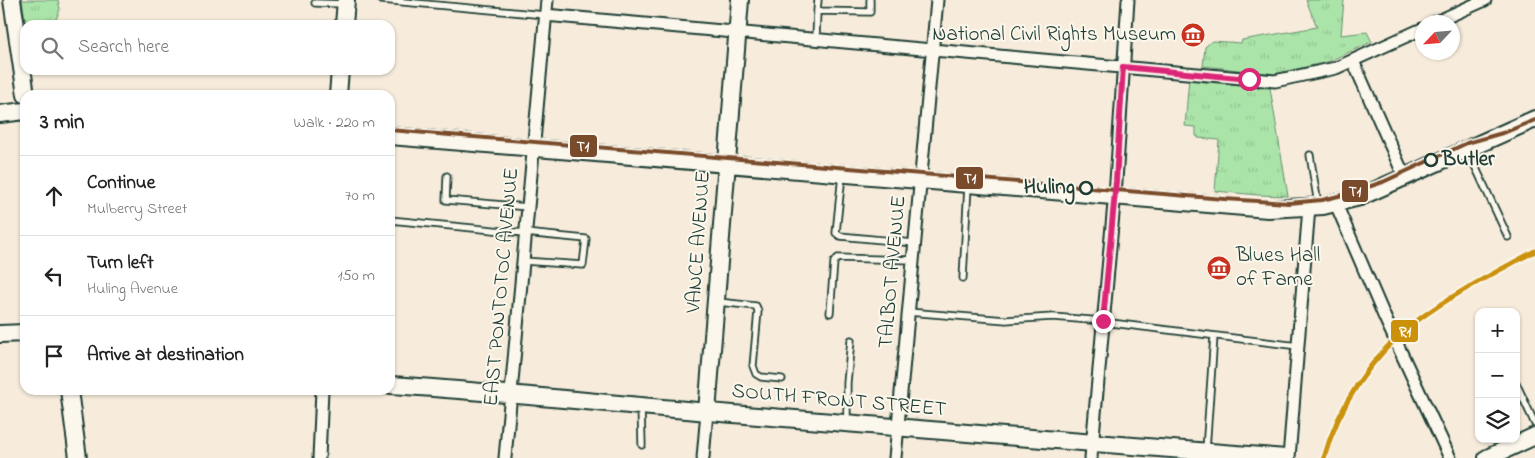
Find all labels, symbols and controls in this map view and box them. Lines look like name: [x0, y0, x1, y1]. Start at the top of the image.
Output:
north arrow: [1415, 15, 1460, 60]
search box: [20, 20, 395, 75]
place label: National Civil Rights Museum: [932, 20, 1176, 52]
museum icon: National Civil Rights Museum: [1180, 22, 1206, 48]
icon: search: [38, 34, 66, 62]
text: Search here: [78, 34, 169, 61]
route start: [1238, 68, 1261, 91]
text: 3 min: [40, 108, 84, 138]
text: Walk · 220 m: [294, 111, 375, 135]
line badge: T1: [569, 134, 598, 158]
text: T1: [577, 137, 590, 158]
place label: Butler: [1441, 145, 1495, 175]
marker: Butler: [1424, 153, 1438, 167]
street label: EAST PONTOTOC AVENUE: [477, 166, 527, 408]
line badge: T1: [955, 166, 984, 190]
text: T1: [964, 169, 977, 190]
text: Continue: [87, 170, 155, 197]
street label: VANCE AVENUE: [679, 170, 719, 315]
place label: Huling: [1024, 173, 1075, 205]
line badge: T1: [1341, 179, 1369, 203]
marker: Huling: [1079, 181, 1093, 195]
icon: ahead: [40, 182, 68, 210]
text: T1: [1349, 182, 1362, 203]
text: 70 m: [345, 184, 375, 208]
street label: TALBOT AVENUE: [871, 194, 915, 350]
text: Mulberry Street: [87, 197, 187, 221]
place label: Blues Hall of Fame: [1235, 241, 1320, 295]
text: Turn left: [87, 250, 154, 277]
museum icon: Blues Hall of Fame: [1206, 255, 1232, 281]
icon: left: [40, 262, 68, 290]
text: 150 m: [337, 264, 375, 288]
text: Huling Avenue: [87, 277, 178, 301]
map controls: [1475, 308, 1520, 443]
button: +: [1475, 308, 1520, 353]
route end: [1092, 310, 1115, 333]
line badge: R1: [1390, 319, 1419, 343]
text: R1: [1398, 322, 1412, 343]
icon: arrive: [40, 342, 68, 370]
text: Arrive at destination: [87, 342, 244, 369]
button: −: [1475, 353, 1520, 398]
street label: SOUTH FRONT STREET: [730, 377, 948, 425]
button: layers: [1475, 398, 1520, 443]

